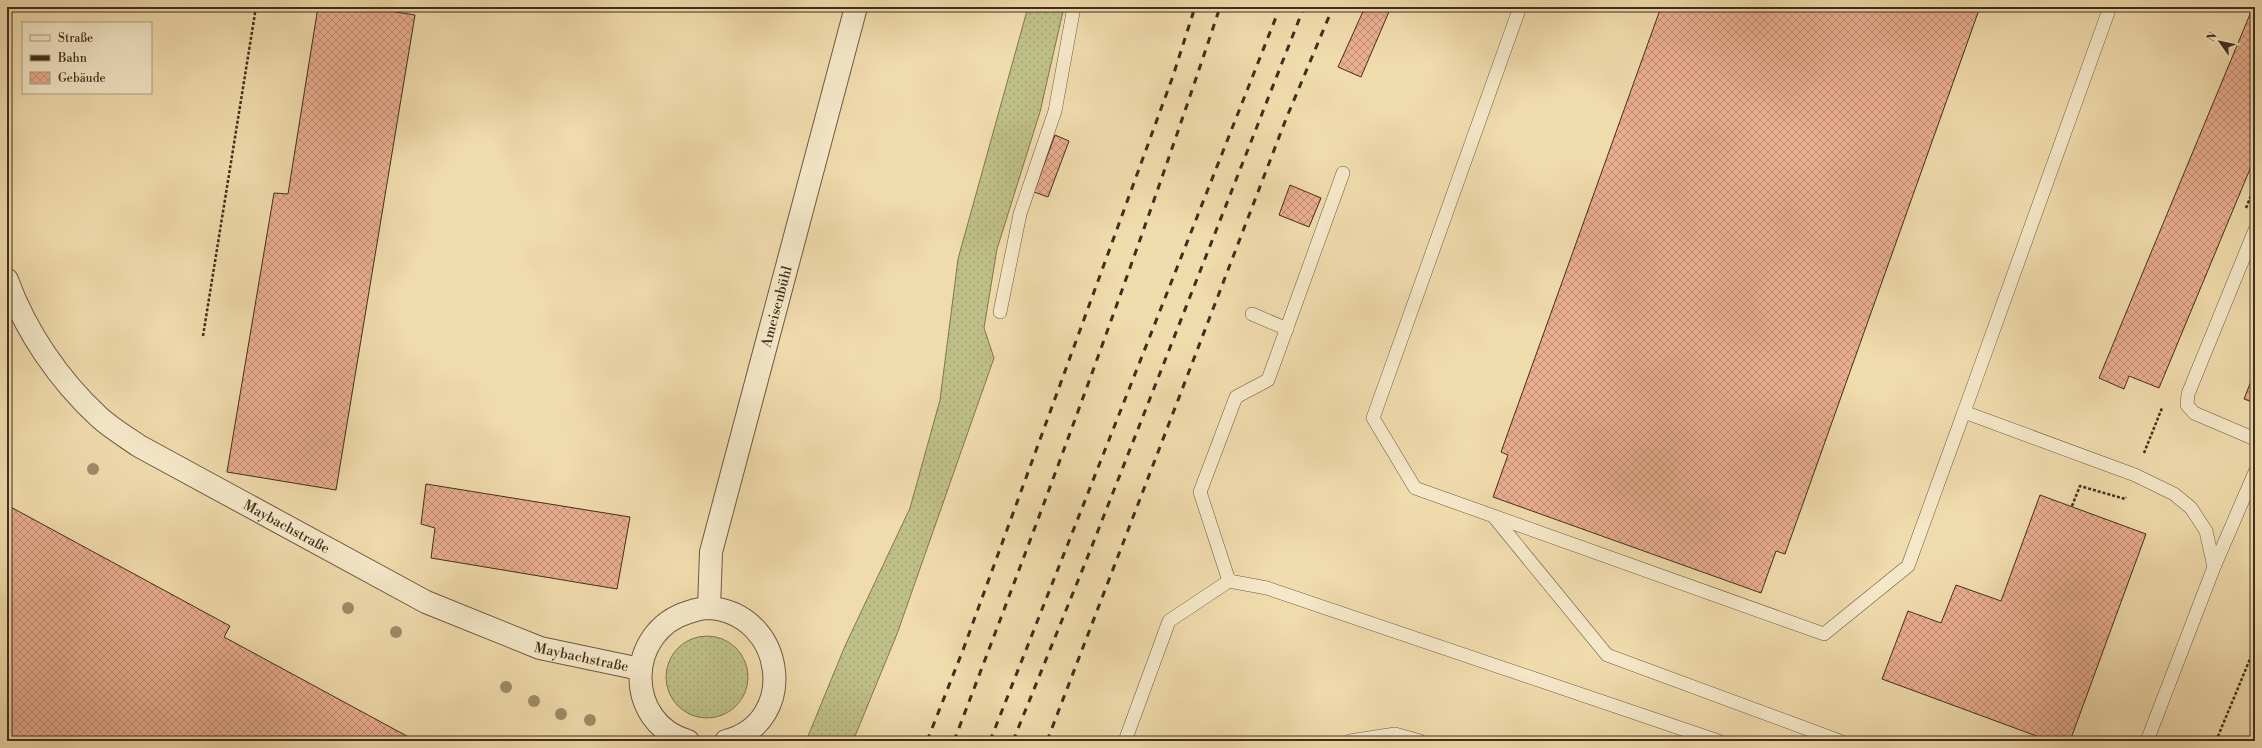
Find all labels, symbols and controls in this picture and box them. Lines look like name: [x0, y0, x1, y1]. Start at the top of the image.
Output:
legend: [22, 22, 152, 94]
north arrow: [2200, 22, 2240, 62]
text: N: [2204, 29, 2221, 45]
text: Straße: [58, 31, 93, 46]
text: Bahn: [57, 51, 87, 66]
text: Gebäude: [58, 71, 106, 86]
street label: Ameisenbühl: [758, 264, 797, 351]
street label: Maybachstraße: [240, 496, 333, 558]
street label: Maybachstraße: [533, 639, 630, 676]

